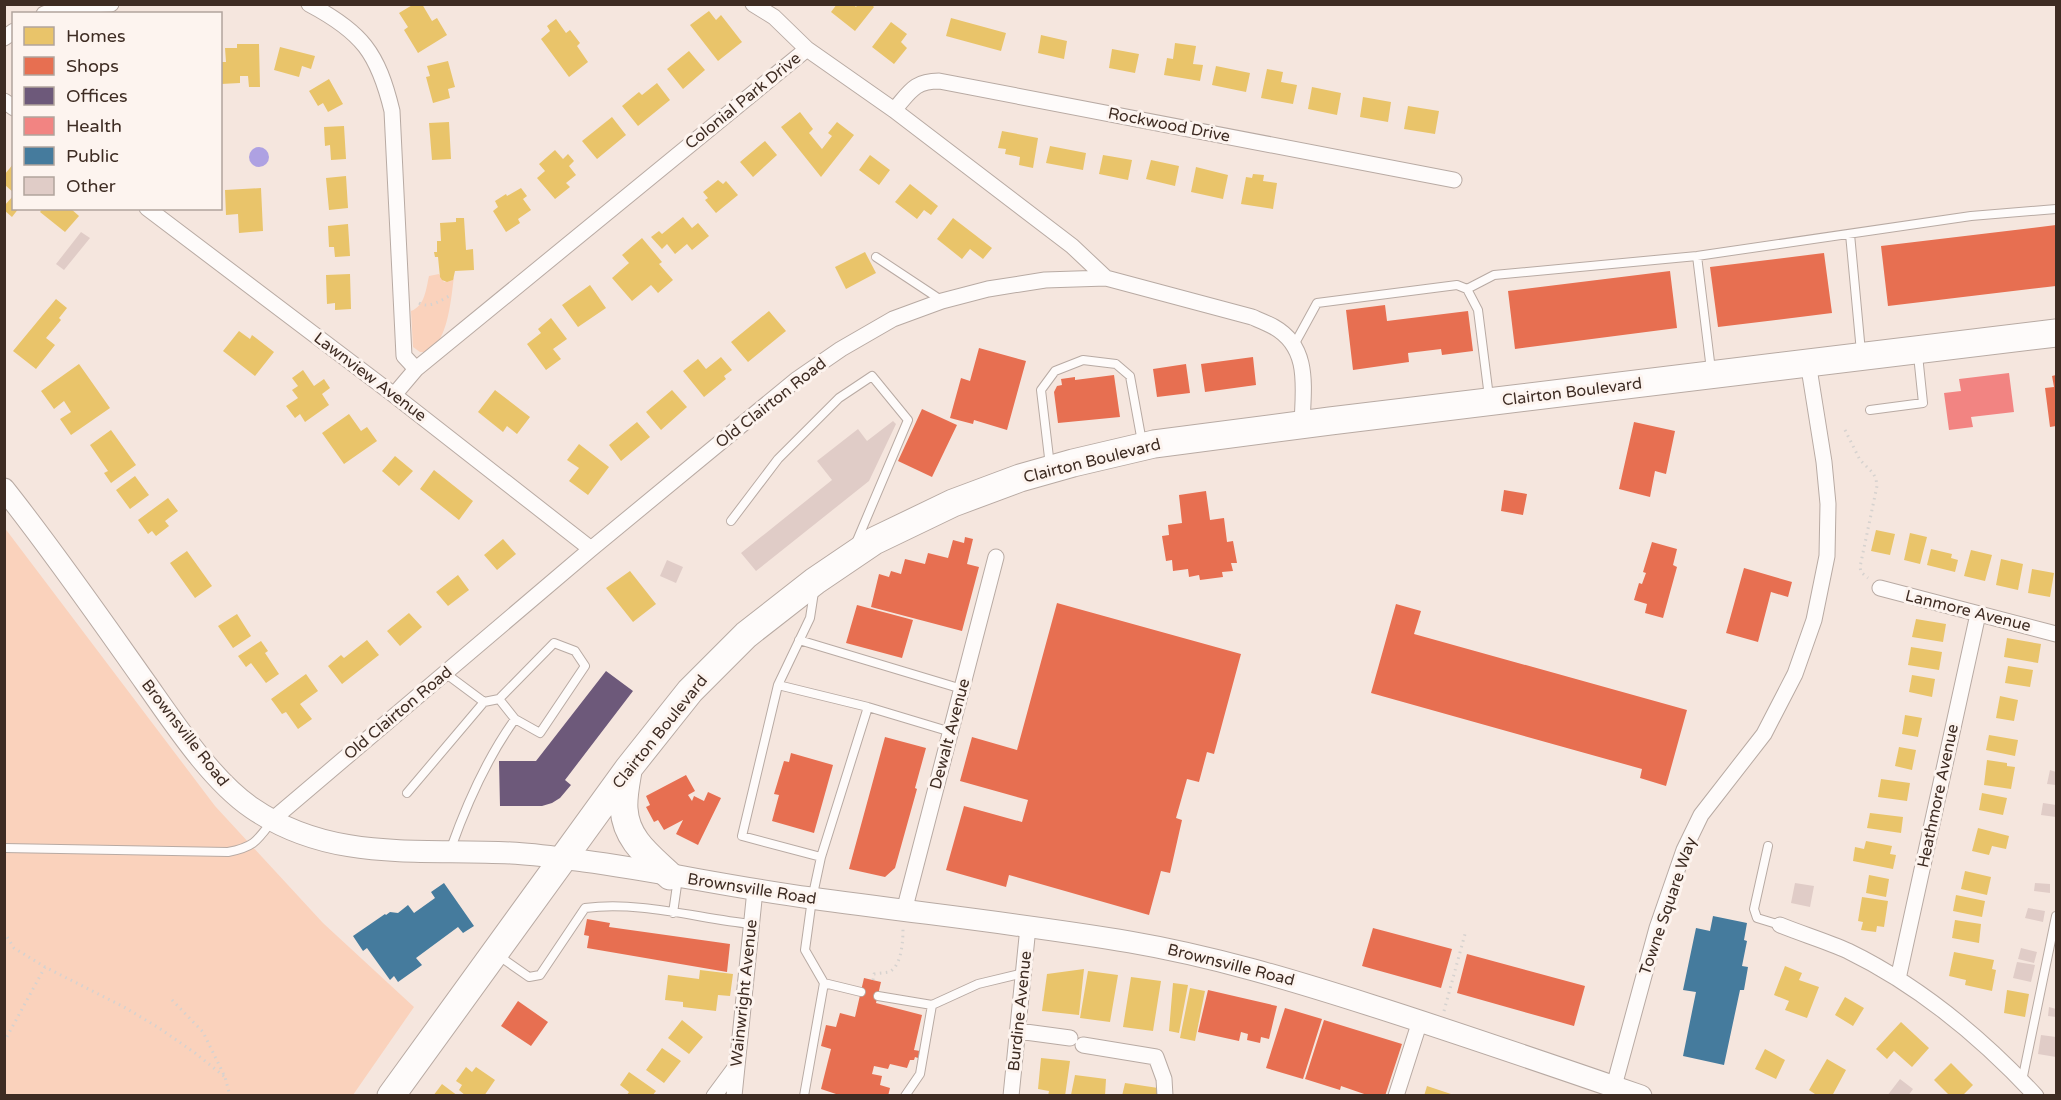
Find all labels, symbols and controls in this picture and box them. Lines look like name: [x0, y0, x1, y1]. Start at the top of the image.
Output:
legend: [12, 12, 222, 210]
text: Homes: [66, 25, 126, 47]
street label: Colonial Park Drive: [681, 48, 805, 154]
text: Shops: [66, 55, 119, 77]
text: Offices: [66, 85, 128, 107]
street label: Rockwood Drive: [1106, 103, 1232, 147]
text: Health: [66, 115, 122, 137]
text: Public: [66, 145, 119, 167]
text: Other: [66, 175, 116, 197]
street label: Lawnview Avenue: [310, 328, 430, 426]
street label: Old Clairton Road: [712, 354, 830, 452]
street label: Clairton Boulevard: [1501, 374, 1643, 410]
street label: Clairton Boulevard: [1021, 434, 1163, 488]
street label: Lanmore Avenue: [1903, 586, 2033, 636]
street label: Old Clairton Road: [340, 662, 456, 764]
street label: Clairton Boulevard: [608, 671, 712, 793]
street label: Brownsville Road: [137, 675, 233, 791]
street label: Dewalt Avenue: [926, 676, 974, 792]
street label: Heathmore Avenue: [1913, 722, 1963, 870]
street label: Towne Square Way: [1635, 834, 1701, 978]
street label: Brownsville Road: [686, 869, 818, 909]
street label: Wainwright Avenue: [726, 918, 762, 1068]
street label: Brownsville Road: [1165, 940, 1297, 990]
street label: Burdine Avenue: [1004, 950, 1036, 1072]

